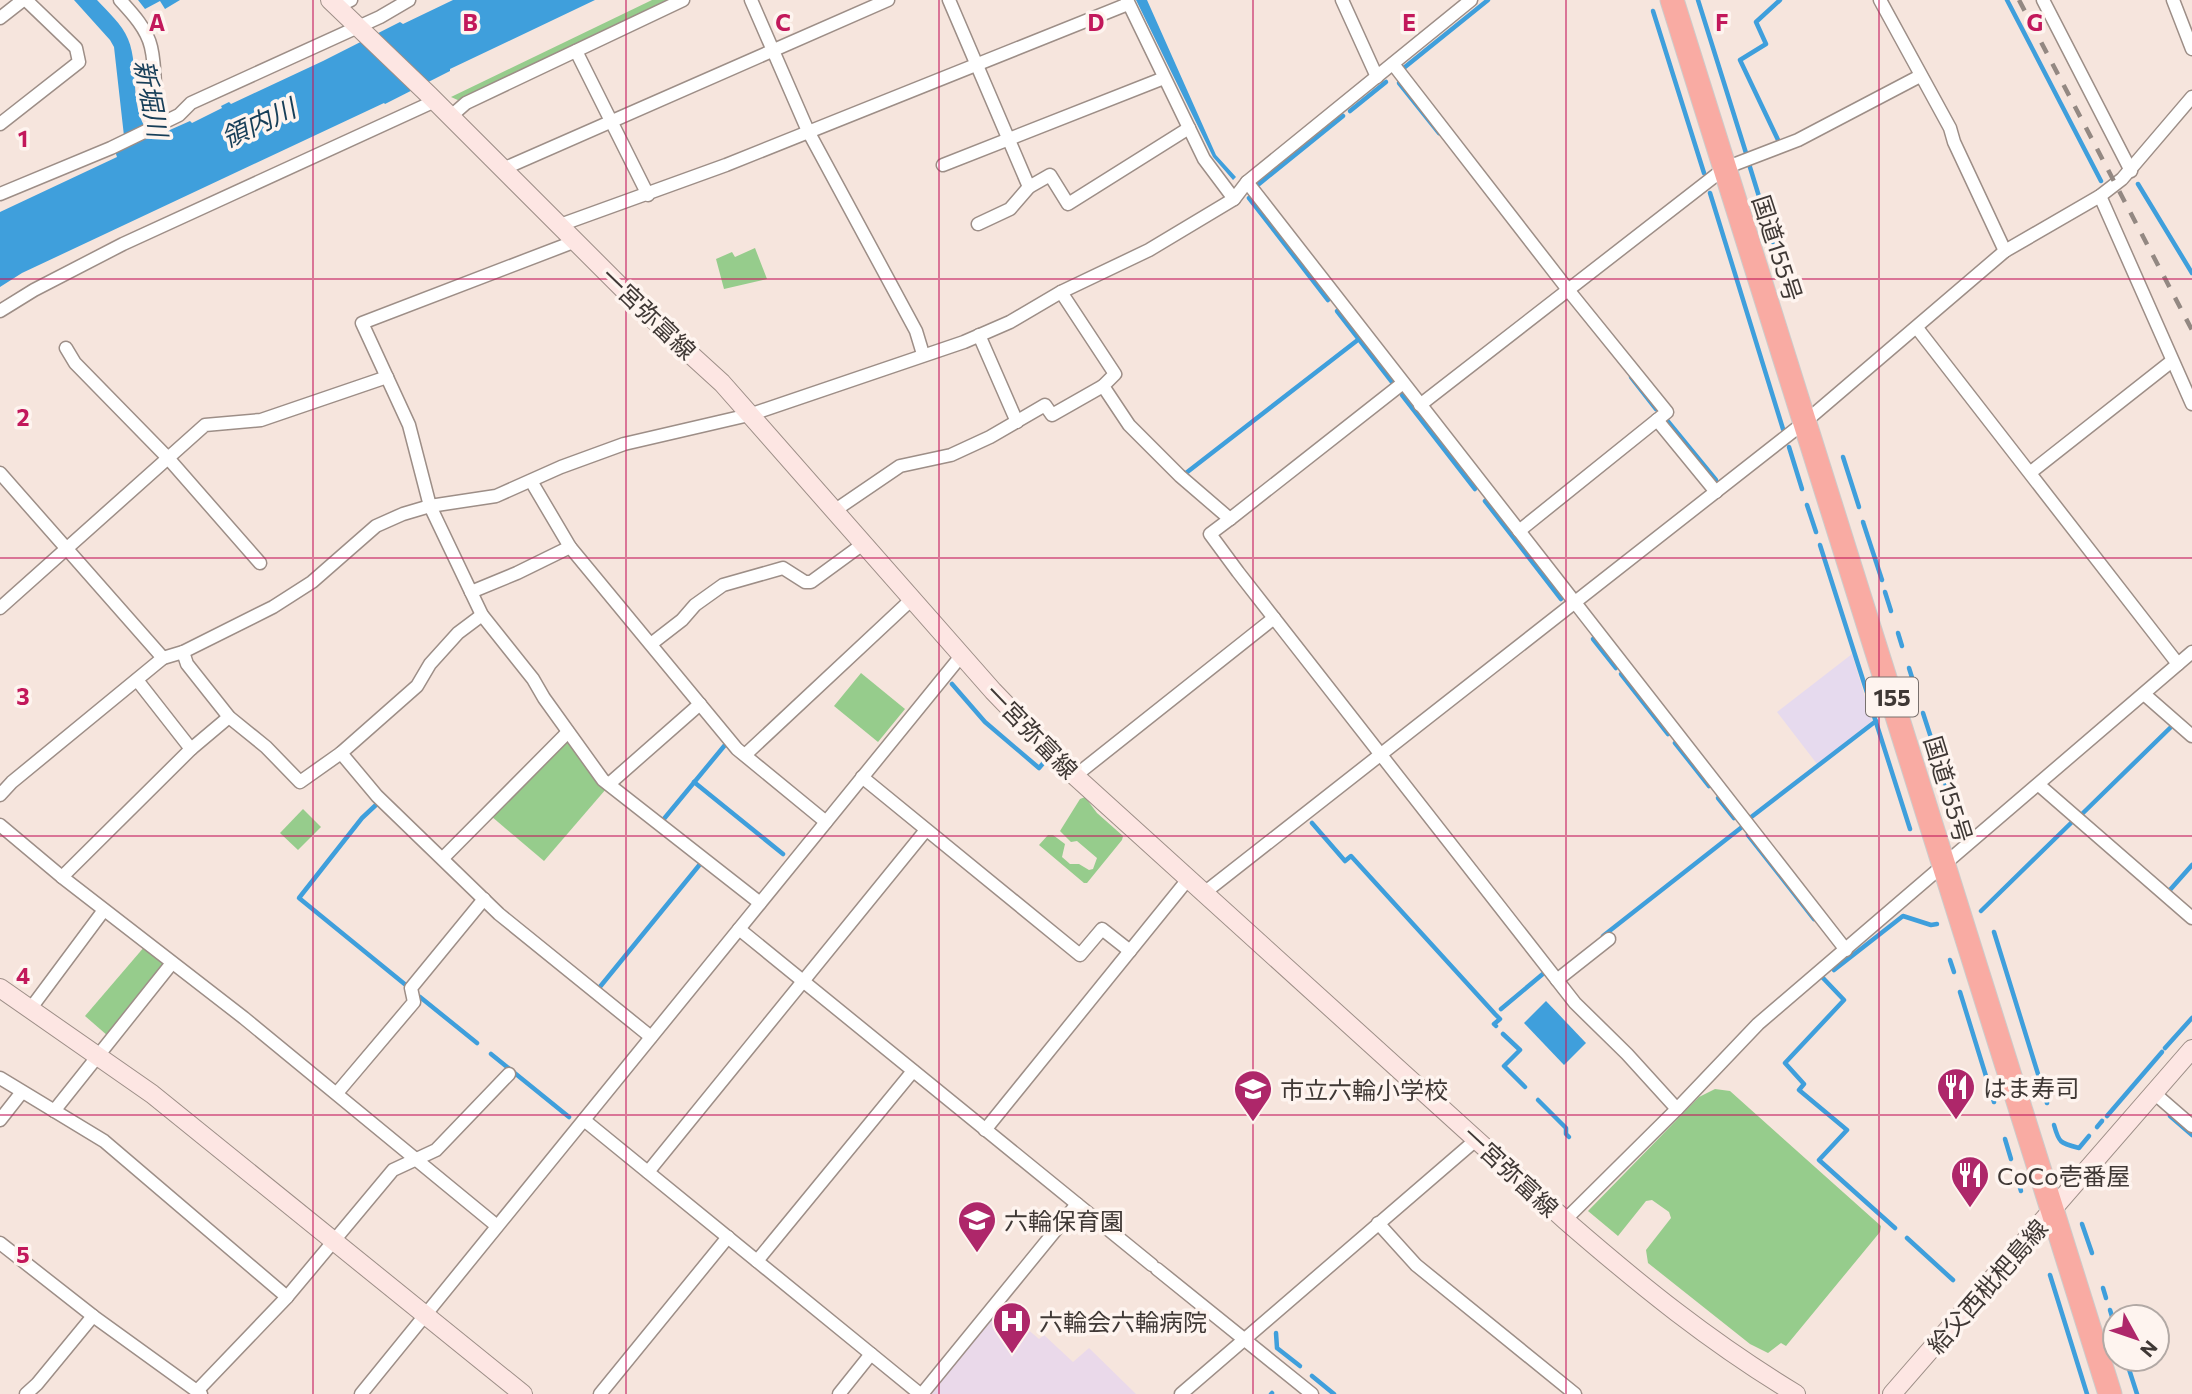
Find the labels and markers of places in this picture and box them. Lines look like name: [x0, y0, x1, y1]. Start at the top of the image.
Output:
restaurant icon: はま寿司: [1935, 1066, 1977, 1121]
school or university icon: 市立六輪小学校: [1232, 1068, 1274, 1123]
place label: はま寿司: [1983, 1073, 2079, 1102]
place label: 市立六輪小学校: [1280, 1075, 1448, 1104]
restaurant icon: CoCo壱番屋: [1949, 1154, 1991, 1209]
place label: CoCo壱番屋: [1997, 1161, 2131, 1190]
school or university icon: 六輪保育園: [956, 1199, 998, 1254]
place label: 六輪保育園: [1004, 1206, 1124, 1235]
hospital icon: 六輪会六輪病院: [991, 1300, 1033, 1355]
place label: 六輪会六輪病院: [1039, 1307, 1207, 1336]

